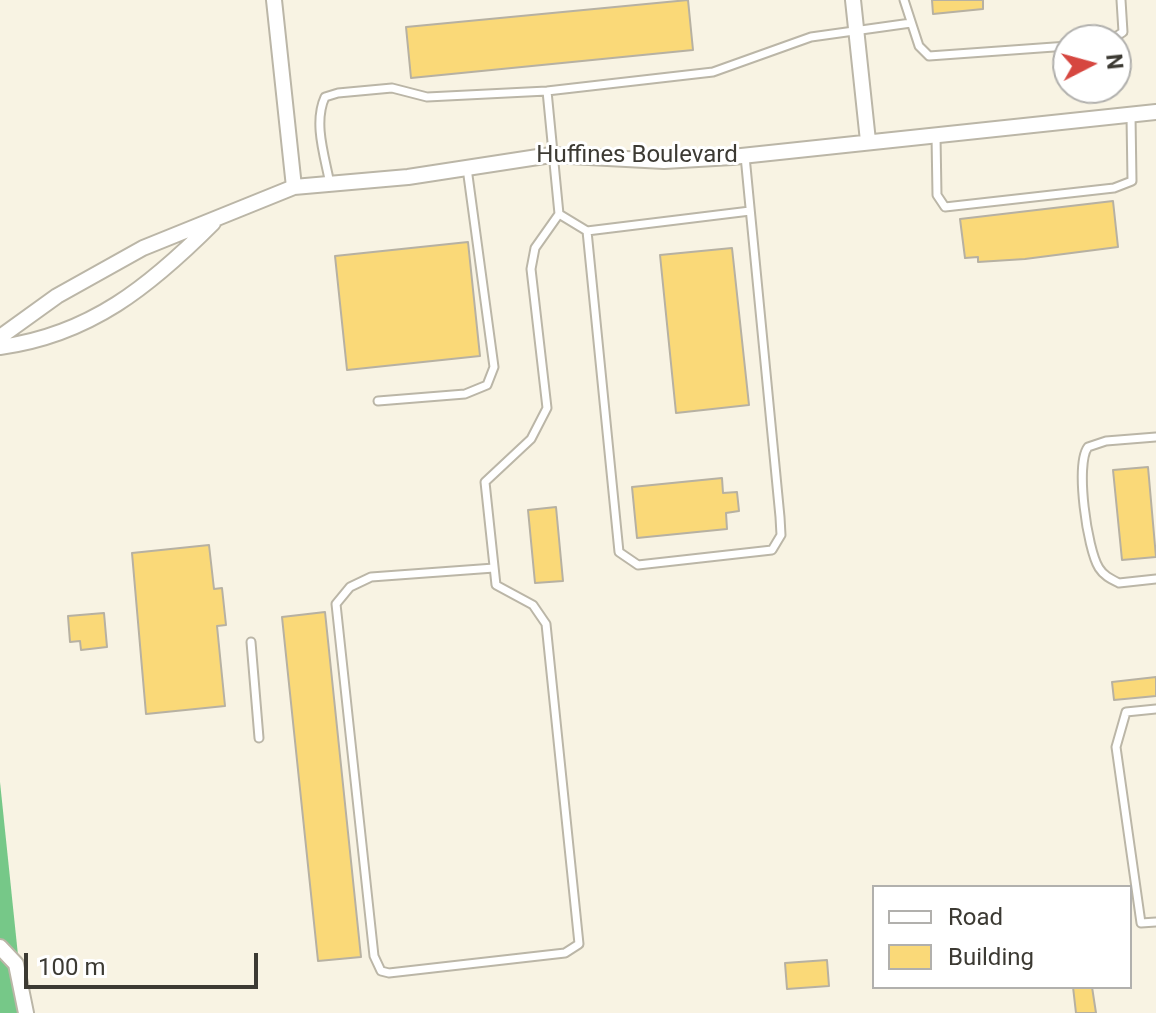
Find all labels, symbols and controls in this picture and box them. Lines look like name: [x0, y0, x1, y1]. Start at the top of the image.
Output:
north arrow: [1052, 24, 1132, 104]
text: N: [1101, 53, 1128, 71]
street label: Huffines Boulevard: [536, 142, 738, 170]
legend: [872, 885, 1132, 989]
text: Road: [948, 903, 1003, 931]
scale bar: [28, 937, 262, 987]
text: Building: [948, 943, 1034, 971]
text: 100 m: [38, 953, 105, 981]

